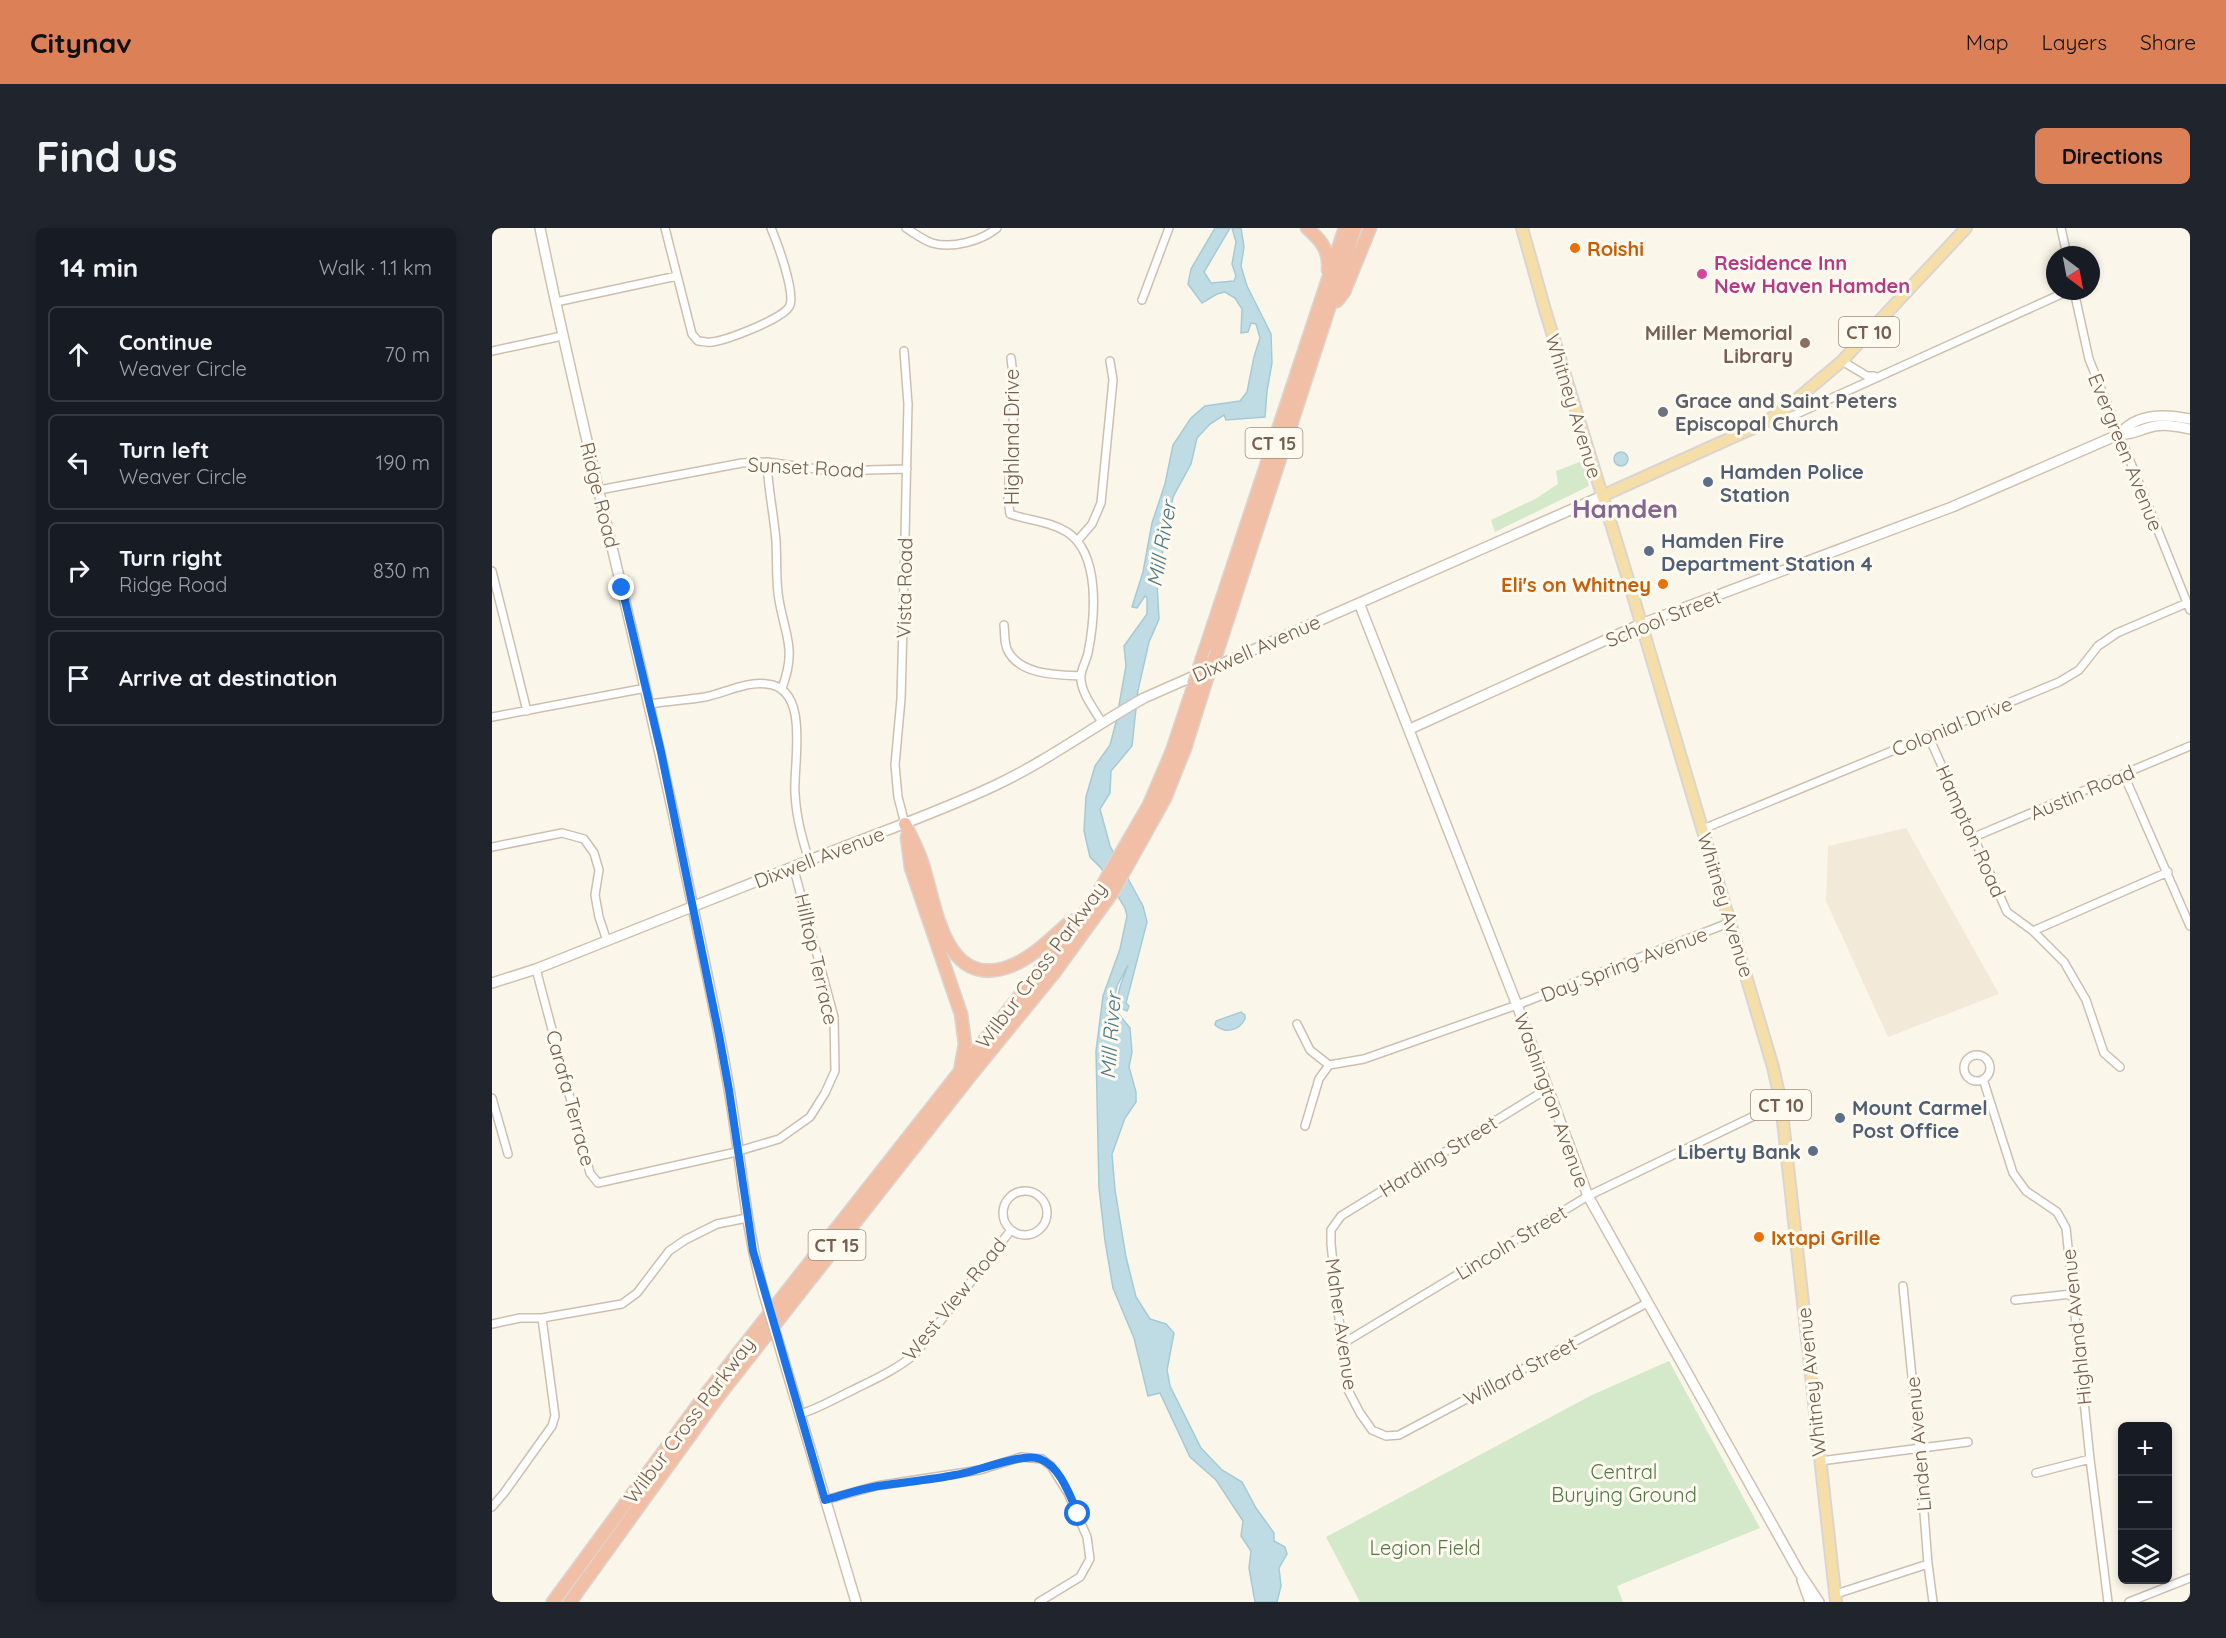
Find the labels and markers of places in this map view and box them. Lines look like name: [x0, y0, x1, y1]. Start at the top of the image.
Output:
place label: Roishi: [1587, 236, 1644, 261]
marker: Roishi: [1568, 241, 1582, 255]
place label: Residence Inn New Haven Hamden: [1714, 250, 1910, 298]
marker: Residence Inn New Haven Hamden: [1695, 267, 1709, 281]
place label: Miller Memorial Library: [1645, 320, 1793, 368]
marker: Miller Memorial Library: [1798, 336, 1812, 350]
place label: Grace and Saint Peters Episcopal Church: [1675, 388, 1897, 436]
marker: Grace and Saint Peters Episcopal Church: [1656, 405, 1670, 419]
place label: Hamden Police Station: [1720, 459, 1864, 507]
marker: Hamden Police Station: [1701, 475, 1715, 489]
place label: Hamden Fire Department Station 4: [1661, 528, 1873, 576]
marker: Hamden Fire Department Station 4: [1642, 544, 1656, 558]
place label: Eli's on Whitney: [1501, 572, 1651, 597]
marker: Eli's on Whitney: [1656, 577, 1670, 591]
place label: Mount Carmel Post Office: [1852, 1095, 1988, 1143]
marker: Mount Carmel Post Office: [1833, 1111, 1847, 1125]
place label: Liberty Bank: [1678, 1139, 1801, 1164]
marker: Liberty Bank: [1806, 1144, 1820, 1158]
place label: Ixtapi Grille: [1771, 1225, 1881, 1250]
marker: Ixtapi Grille: [1752, 1230, 1766, 1244]

